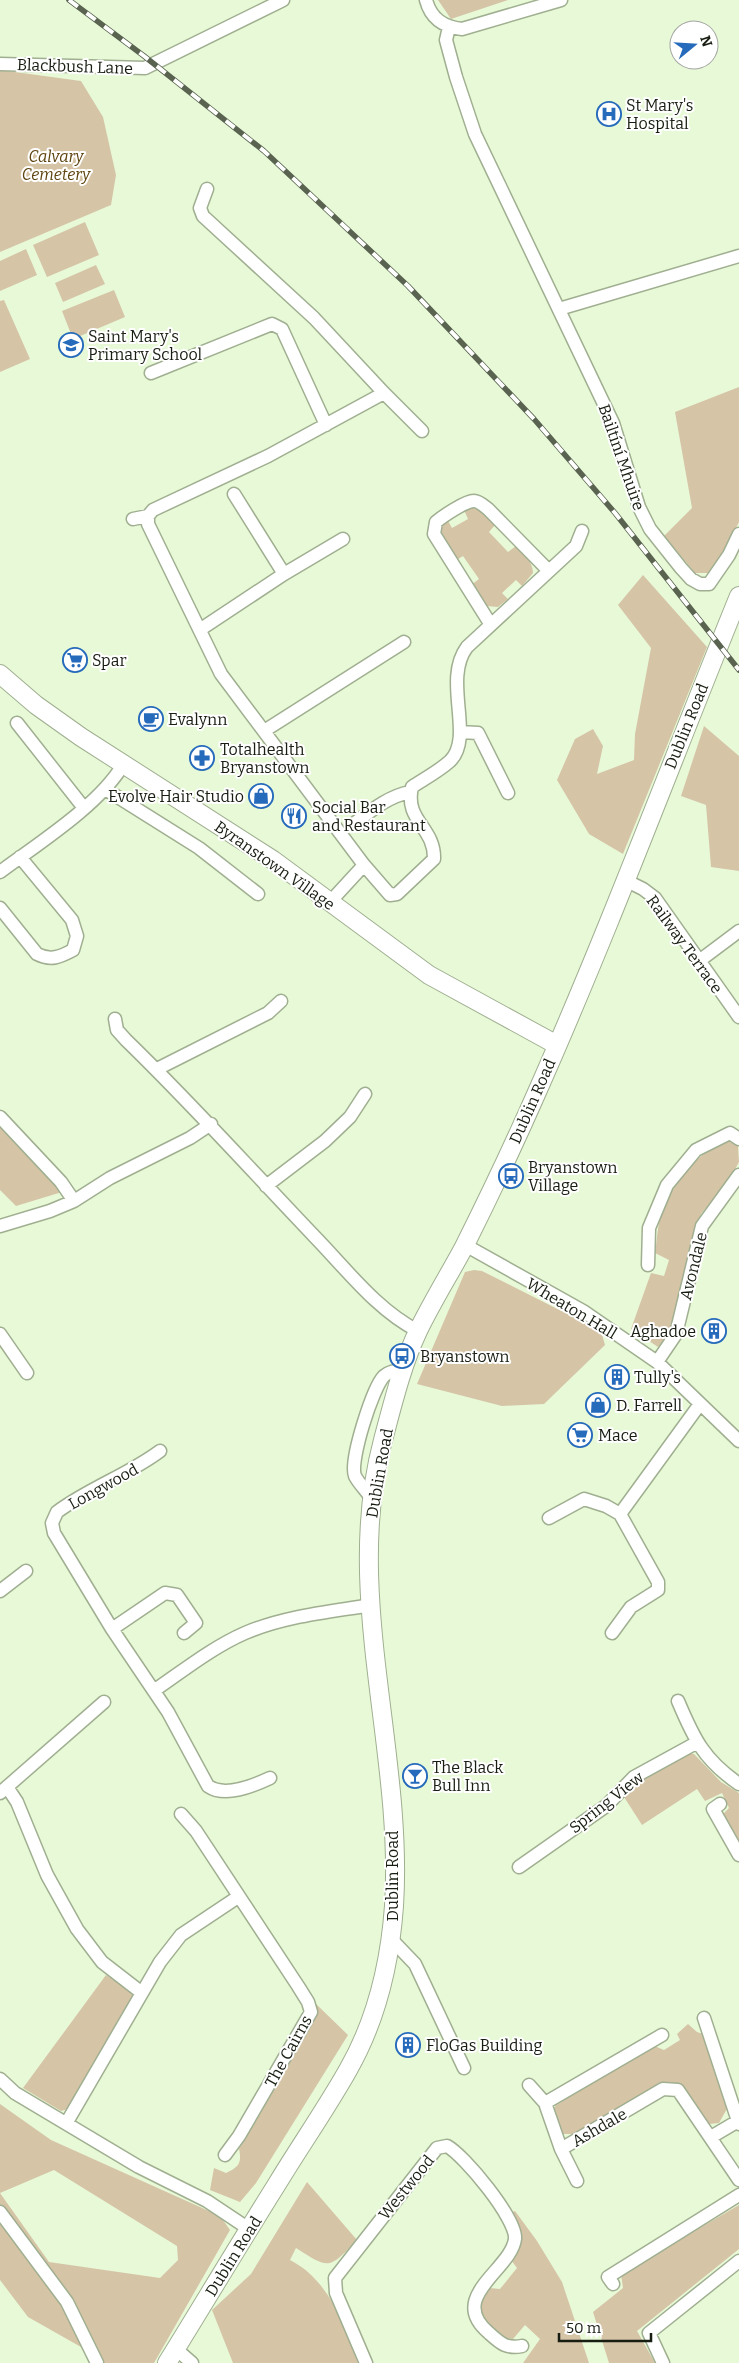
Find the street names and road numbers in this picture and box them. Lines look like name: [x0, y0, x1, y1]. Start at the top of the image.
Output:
street label: Blackbush Lane: [17, 55, 133, 78]
street label: Bailtíní Mhuire: [594, 402, 649, 513]
street label: Dublin Road: [661, 680, 712, 772]
street label: Byranstown Village: [211, 817, 338, 914]
street label: Railway Terrace: [643, 892, 727, 997]
street label: Dublin Road: [505, 1055, 560, 1147]
street label: Avondale: [676, 1230, 711, 1302]
street label: Wheaton Hall: [523, 1274, 621, 1343]
street label: Dublin Road: [362, 1426, 397, 1519]
street label: Longwood: [65, 1459, 142, 1513]
street label: Spring View: [565, 1767, 647, 1837]
street label: Dublin Road: [383, 1830, 402, 1921]
street label: The Cairns: [261, 2012, 316, 2090]
street label: Ashdale: [568, 2104, 630, 2151]
street label: Westwood: [375, 2151, 439, 2223]
street label: Dublin Road: [201, 2212, 266, 2300]

